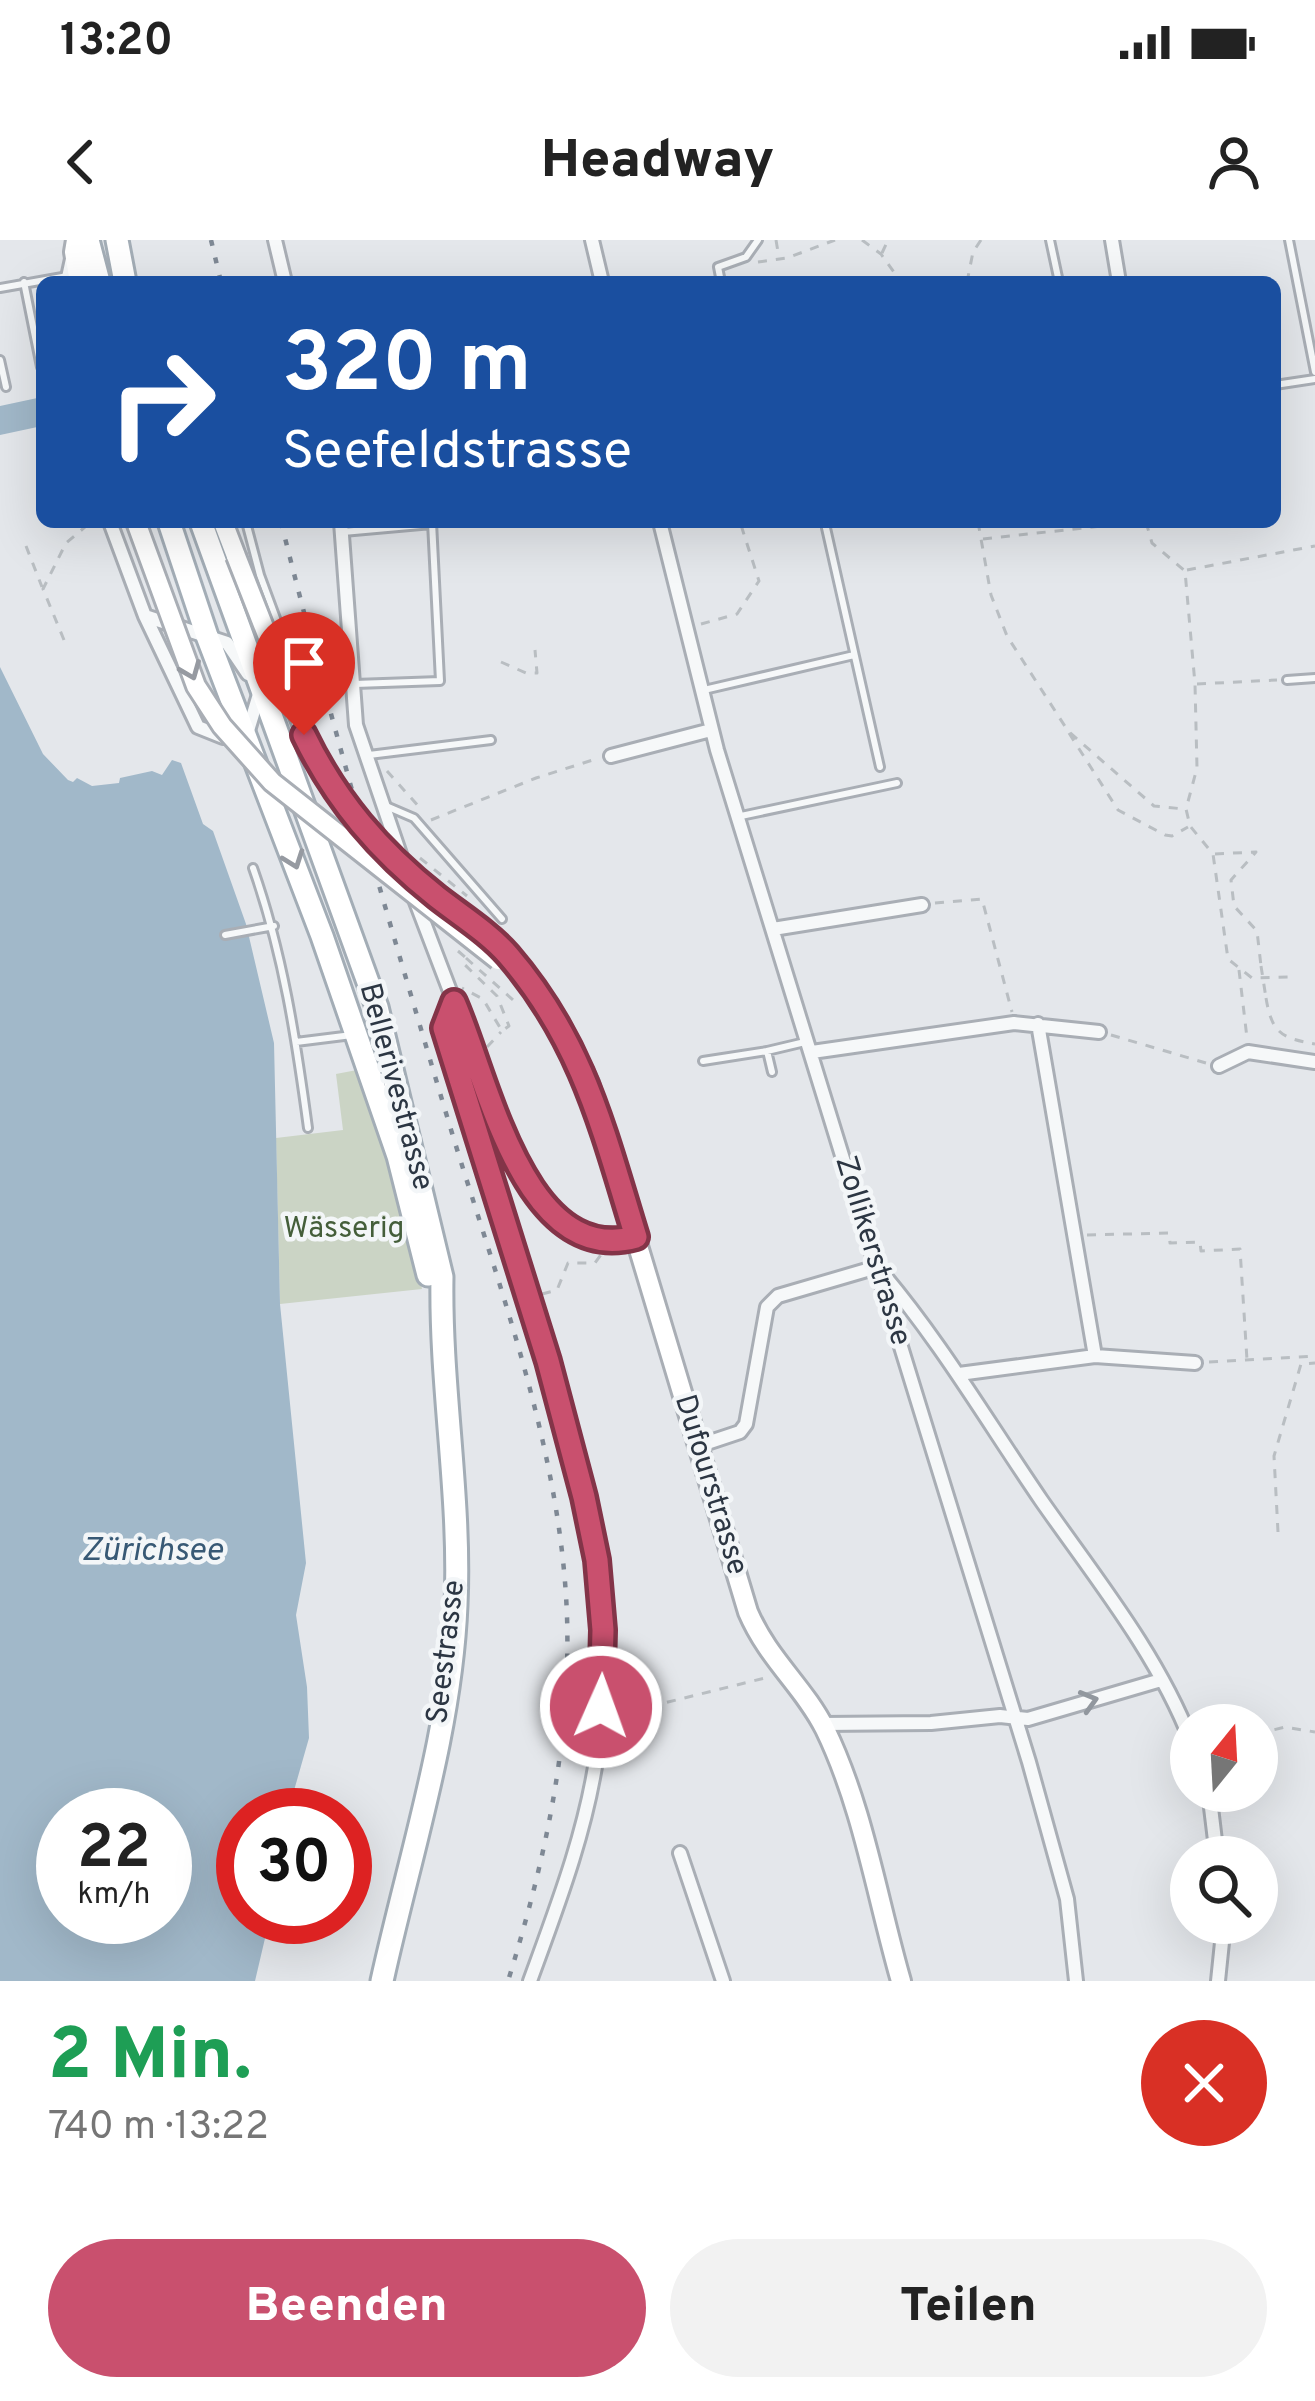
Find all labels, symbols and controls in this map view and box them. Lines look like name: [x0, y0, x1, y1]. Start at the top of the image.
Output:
text: 13:20: [60, 14, 173, 71]
text: Headway: [541, 128, 774, 197]
icon: back: [48, 129, 114, 195]
icon: person: [1201, 129, 1267, 195]
text: 320 m: [282, 315, 532, 421]
icon: right: [84, 324, 240, 480]
text: Seefeldstrasse: [282, 419, 632, 488]
pin: [253, 612, 355, 735]
icon: arrive: [271, 630, 337, 696]
one-way arrow: [177, 659, 201, 680]
one-way arrow: [280, 849, 305, 870]
street label: Bellerivestrasse: [350, 979, 440, 1195]
street label: Zollikerstrasse: [826, 1152, 918, 1350]
park label: Wässerig: [284, 1211, 404, 1248]
street label: Dufourstrasse: [665, 1390, 755, 1580]
water label: Zürichsee: [81, 1531, 224, 1573]
street label: Seestrasse: [420, 1578, 474, 1726]
position arrow: [538, 1644, 664, 1770]
one-way arrow: [1078, 1691, 1099, 1716]
north arrow: [1170, 1704, 1278, 1812]
map controls: [1170, 1704, 1278, 1944]
speed limit sign: 30: [216, 1788, 372, 1944]
text: 22: [77, 1813, 151, 1889]
button: search: [1170, 1836, 1278, 1944]
text: km/h: [78, 1877, 150, 1914]
text: 2 Min.: [48, 2013, 252, 2105]
button: close: [1141, 2020, 1267, 2146]
text: 740 m · 13:22: [48, 2104, 269, 2153]
button: Beenden: [48, 2239, 646, 2377]
button: Teilen: [670, 2239, 1267, 2377]

